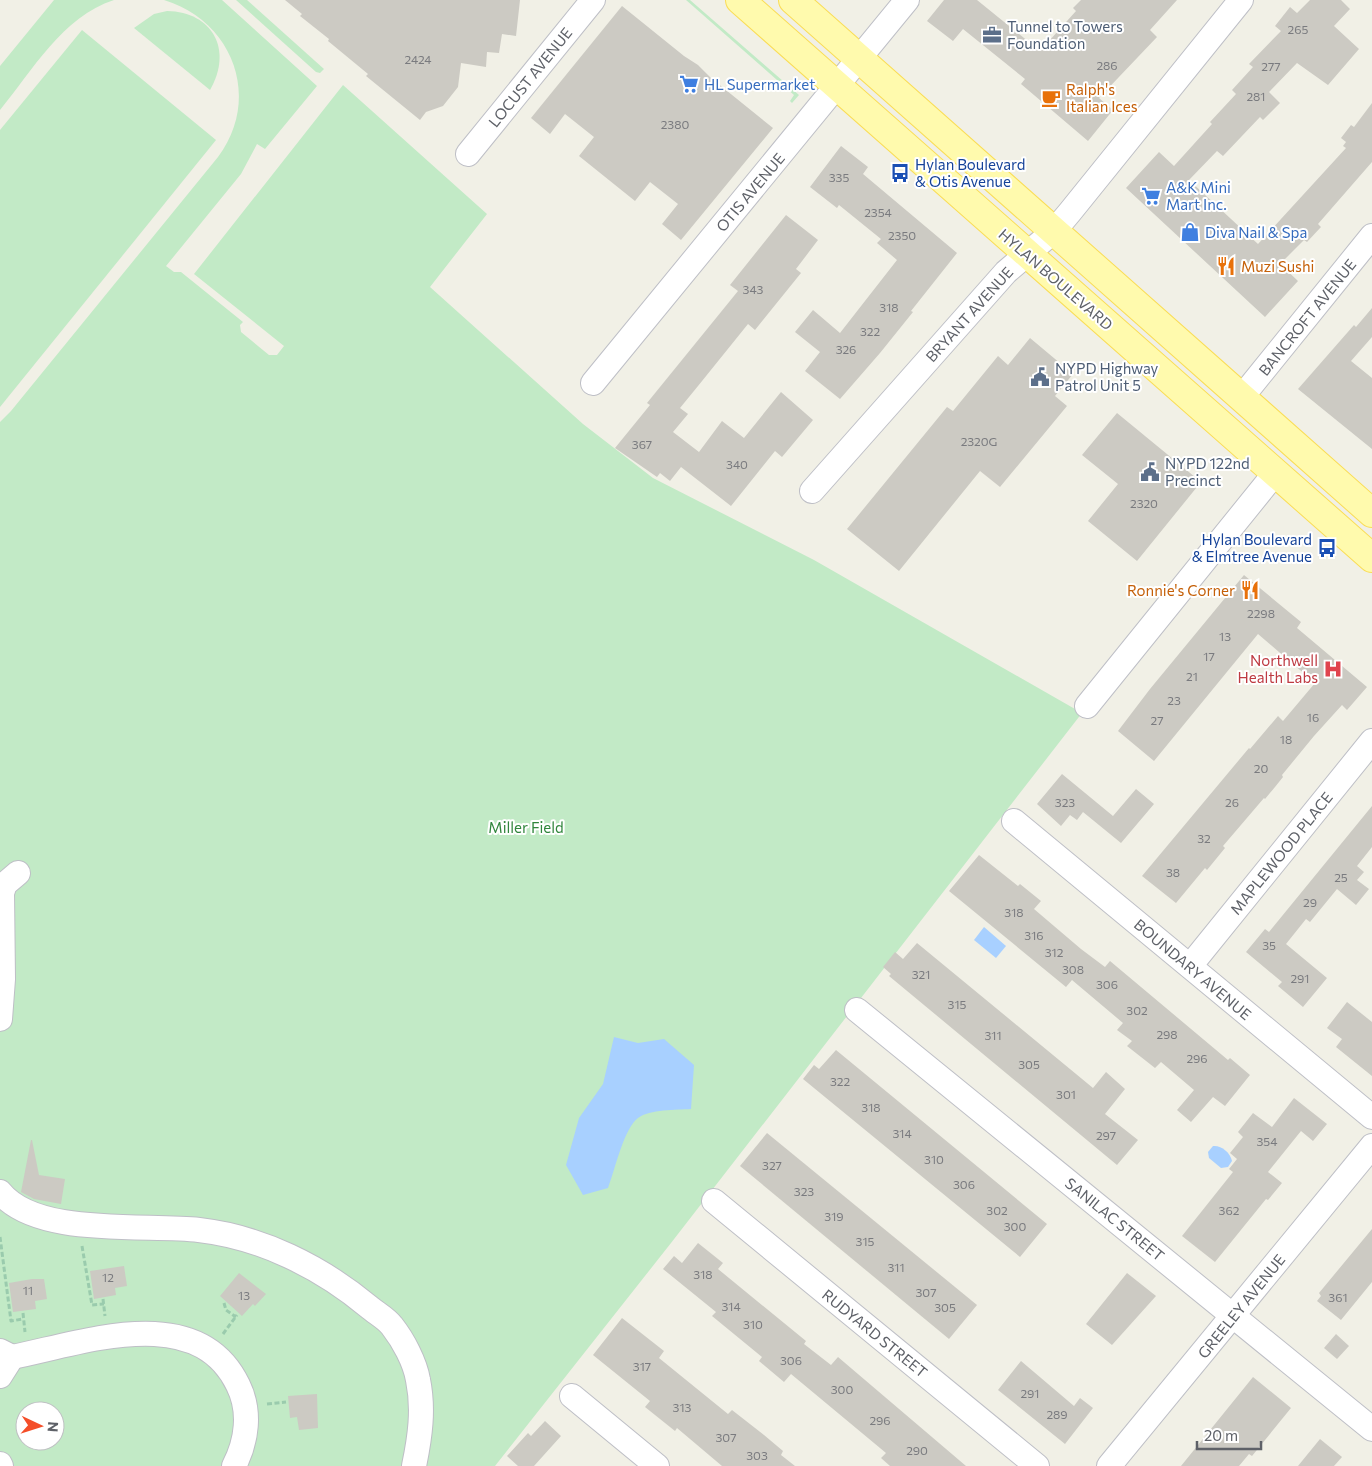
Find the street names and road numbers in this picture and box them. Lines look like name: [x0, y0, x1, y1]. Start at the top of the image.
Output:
street label: LOCUST AVENUE: [484, 24, 576, 130]
street label: OTIS AVENUE: [712, 149, 788, 235]
street label: HYLAN BOULEVARD: [995, 225, 1117, 333]
street label: BANCROFT AVENUE: [1255, 255, 1359, 379]
street label: BRYANT AVENUE: [922, 263, 1016, 365]
street label: MAPLEWOOD PLACE: [1226, 788, 1336, 918]
street label: BOUNDARY AVENUE: [1131, 915, 1255, 1023]
street label: SANILAC STREET: [1062, 1174, 1168, 1265]
street label: GREELEY AVENUE: [1194, 1250, 1289, 1362]
street label: RUDYARD STREET: [819, 1285, 931, 1381]

